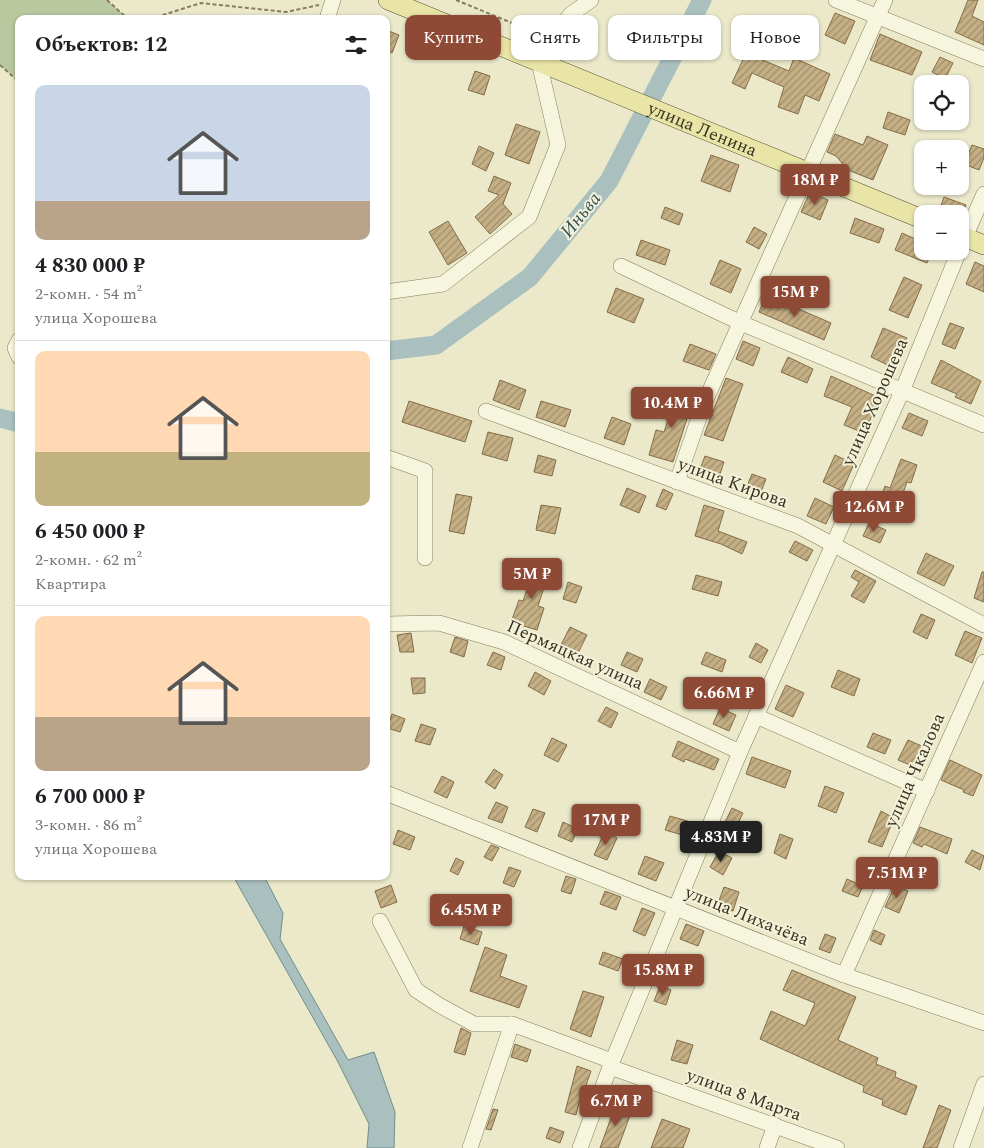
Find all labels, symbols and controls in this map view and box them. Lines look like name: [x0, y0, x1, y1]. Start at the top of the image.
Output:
chip: Купить: [405, 15, 501, 60]
chip: Снять: [511, 15, 598, 60]
chip: Фильтры: [608, 15, 721, 60]
chip: Новое: [731, 15, 819, 60]
text: Объектов: 12: [35, 29, 167, 61]
icon: filters: [342, 31, 370, 59]
map controls: [914, 75, 969, 260]
button: locate: [914, 75, 969, 130]
street label: улица Ленина: [643, 94, 761, 164]
icon: home: [158, 118, 248, 208]
button: +: [914, 140, 969, 195]
pin: 18M ₽: [780, 164, 850, 206]
text: 18M ₽: [792, 168, 838, 192]
water label: Иньва: [554, 186, 609, 244]
button: −: [914, 205, 969, 260]
text: 4 830 000 ₽: [35, 250, 145, 282]
pin: 15M ₽: [760, 276, 830, 318]
text: 15M ₽: [772, 280, 818, 304]
text: 2-комн. · 54 m²: [35, 282, 142, 306]
text: улица Хорошева: [35, 306, 157, 330]
street label: улица Хорошева: [834, 334, 915, 471]
icon: home: [158, 383, 248, 473]
pin: 10.4M ₽: [626, 386, 718, 429]
text: 10.4M ₽: [642, 391, 702, 415]
street label: улица Кирова: [673, 450, 792, 515]
pin: 12.6M ₽: [828, 490, 920, 533]
text: 12.6M ₽: [844, 495, 904, 519]
text: 6 450 000 ₽: [35, 516, 145, 548]
text: 2-комн. · 62 m²: [35, 548, 142, 572]
pin: 5M ₽: [502, 558, 562, 600]
text: 5M ₽: [513, 562, 551, 586]
text: Квартира: [35, 572, 106, 596]
street label: Пермяцкая улица: [502, 613, 648, 697]
icon: home: [158, 648, 248, 738]
pin: 6.66M ₽: [678, 676, 770, 719]
text: 6.66M ₽: [694, 681, 754, 705]
street label: улица Чкалова: [877, 708, 952, 832]
text: 6 700 000 ₽: [35, 781, 145, 813]
pin: 17M ₽: [571, 804, 641, 846]
text: 17M ₽: [583, 808, 629, 832]
text: 3-комн. · 86 m²: [35, 813, 142, 837]
pin: 4.83M ₽: [675, 820, 767, 863]
text: 4.83M ₽: [691, 825, 751, 849]
text: улица Хорошева: [35, 837, 157, 861]
pin: 7.51M ₽: [851, 856, 943, 899]
text: 7.51M ₽: [867, 861, 927, 885]
street label: улица Лихачёва: [680, 879, 813, 953]
pin: 6.45M ₽: [425, 894, 517, 936]
text: 6.45M ₽: [441, 898, 501, 922]
pin: 15.8M ₽: [617, 954, 709, 996]
text: 15.8M ₽: [633, 958, 693, 982]
street label: улица 8 Марта: [682, 1061, 805, 1128]
pin: 6.7M ₽: [575, 1084, 657, 1127]
text: 6.7M ₽: [590, 1089, 642, 1113]

